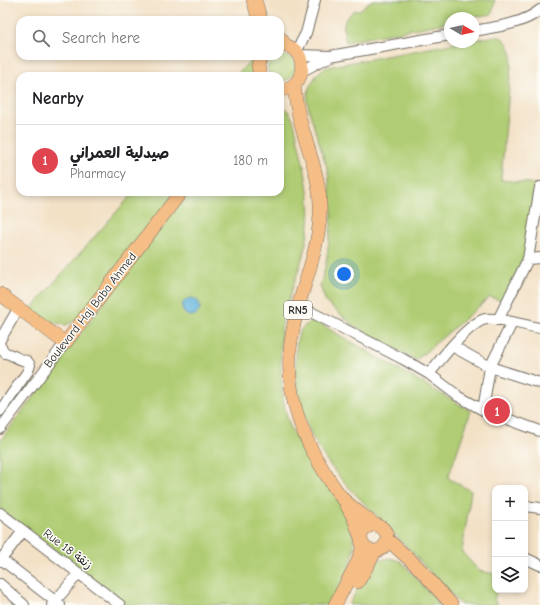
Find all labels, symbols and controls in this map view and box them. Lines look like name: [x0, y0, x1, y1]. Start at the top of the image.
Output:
north arrow: [444, 12, 480, 48]
search box: [16, 16, 284, 60]
icon: search: [30, 27, 52, 49]
text: Search here: [62, 29, 140, 47]
text: Nearby: [32, 89, 83, 108]
text: صيدلية العمراني: [70, 144, 169, 162]
text: 1: [42, 153, 48, 168]
text: 180 m: [233, 153, 268, 168]
text: Pharmacy: [70, 166, 126, 181]
street label: Boulevard Haj Baba Ahmed: [41, 250, 139, 370]
your location: [334, 264, 354, 284]
road number: RN5: [284, 301, 312, 319]
pin: 1: [484, 396, 510, 426]
map controls: [492, 485, 528, 593]
button: +: [492, 485, 528, 521]
button: −: [492, 521, 528, 557]
street label: Rue 18 زنقة: [41, 526, 95, 572]
button: layers: [492, 557, 528, 593]

